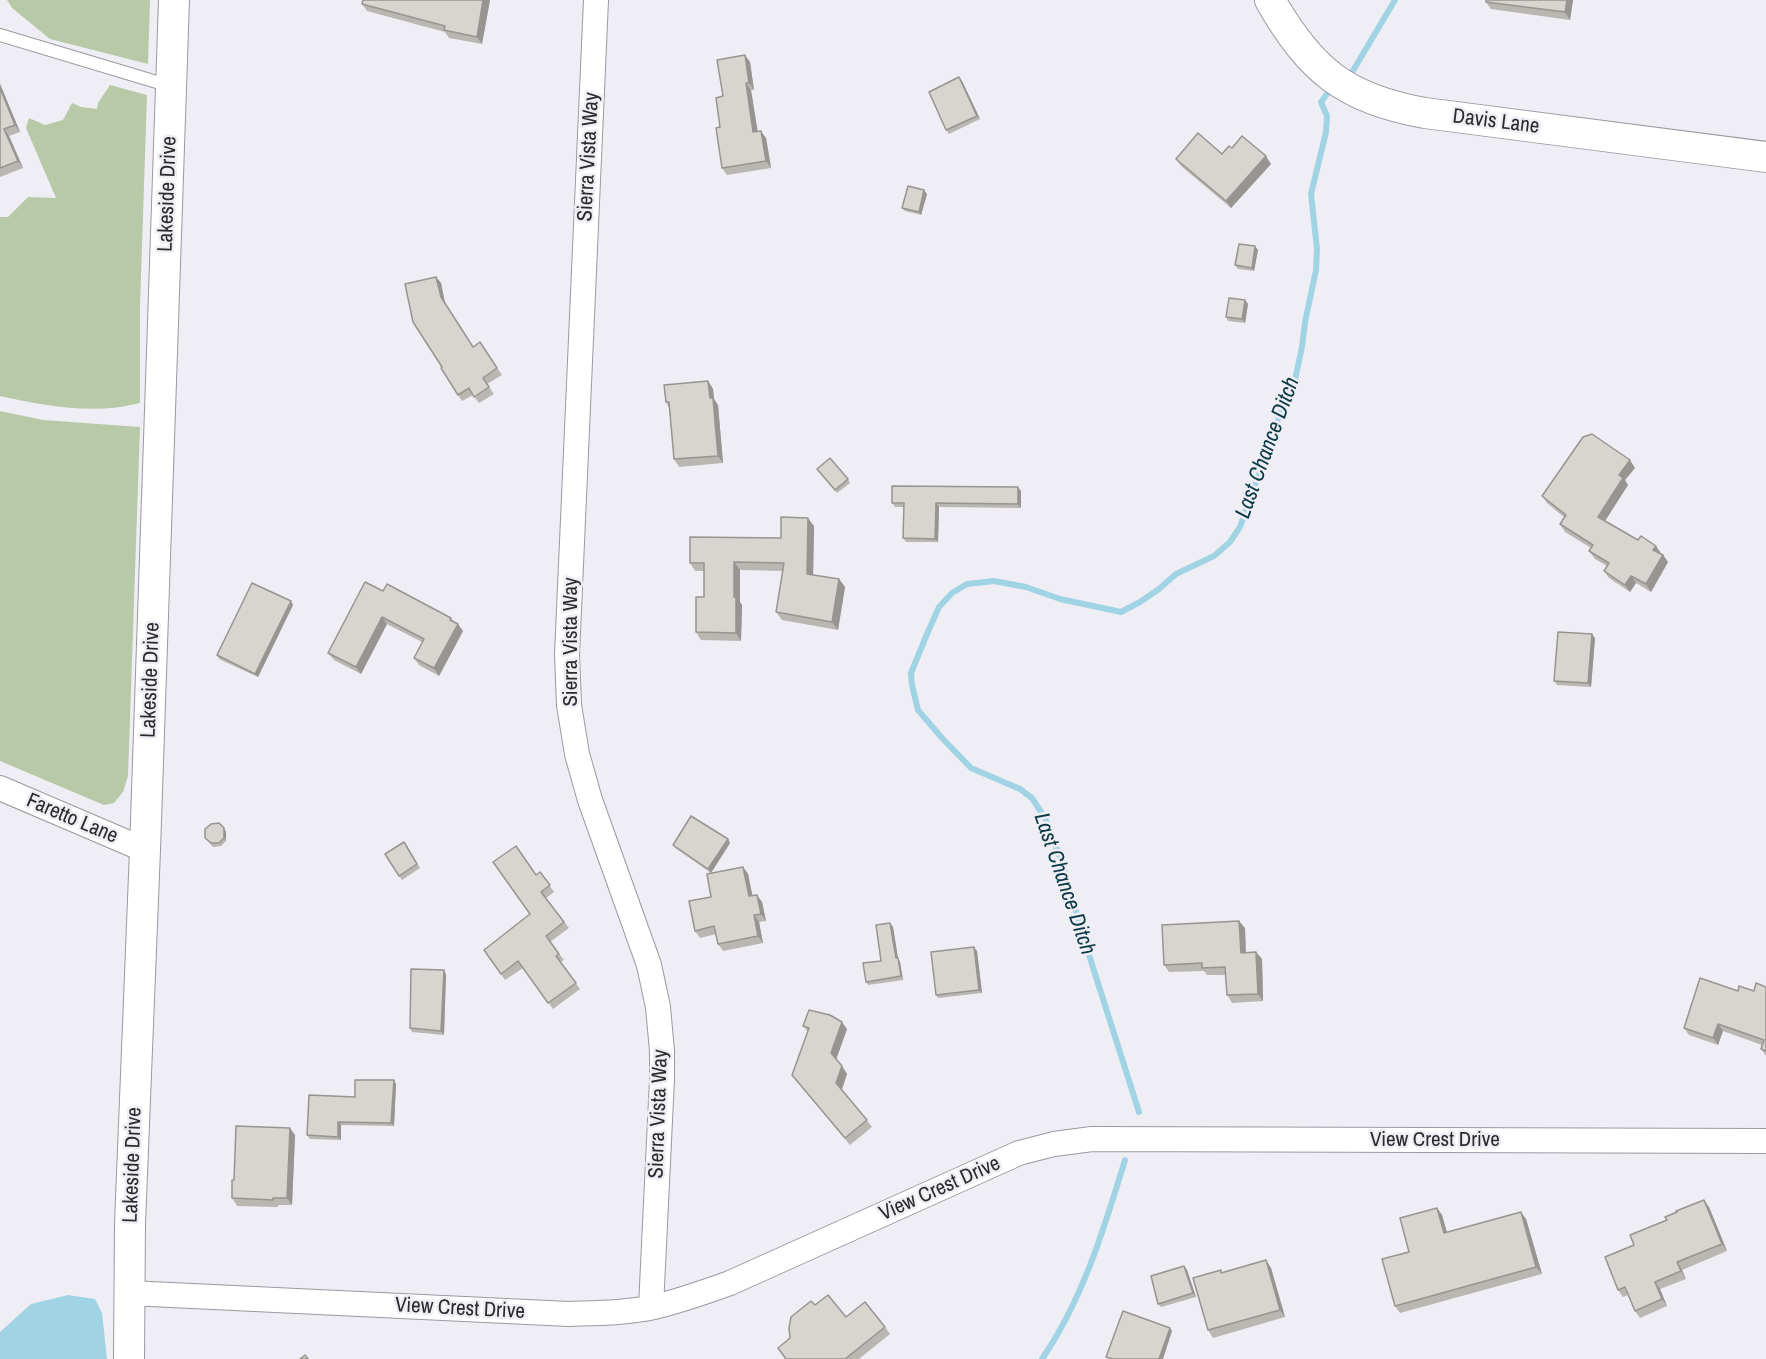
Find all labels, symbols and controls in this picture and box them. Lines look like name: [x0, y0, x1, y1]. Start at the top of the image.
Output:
street label: Sierra Vista Way: [573, 92, 605, 222]
street label: Davis Lane: [1451, 104, 1541, 140]
street label: Lakeside Drive: [153, 136, 183, 252]
water label: Last Chance Ditch: [1230, 374, 1306, 522]
street label: Sierra Vista Way: [558, 577, 584, 707]
street label: Lakeside Drive: [136, 622, 166, 738]
street label: Faretto Lane: [23, 788, 121, 850]
water label: Last Chance Ditch: [1027, 810, 1101, 958]
street label: Sierra Vista Way: [644, 1049, 674, 1179]
street label: Lakeside Drive: [118, 1107, 148, 1223]
street label: View Crest Drive: [1370, 1127, 1500, 1153]
street label: View Crest Drive: [876, 1151, 1004, 1227]
street label: View Crest Drive: [395, 1293, 525, 1325]

